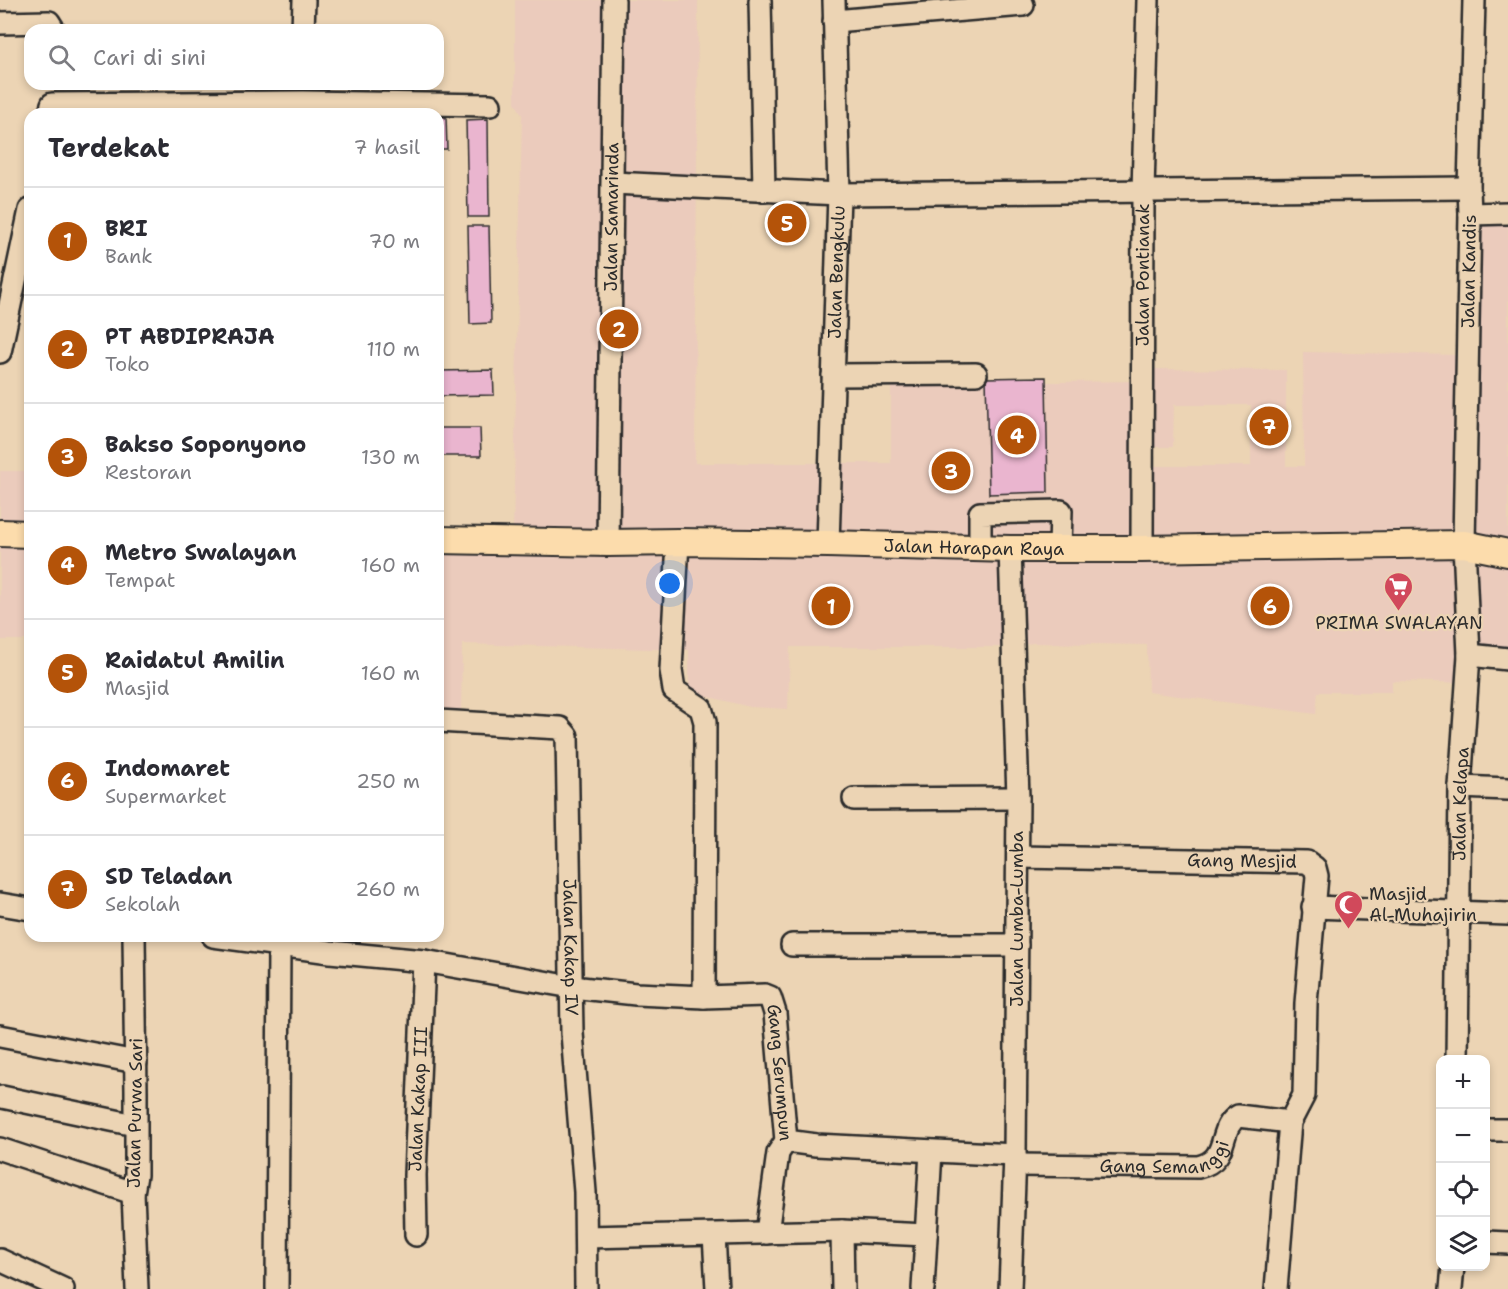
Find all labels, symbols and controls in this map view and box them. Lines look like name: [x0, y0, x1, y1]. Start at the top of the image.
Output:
search box: [24, 24, 444, 90]
icon: search: [45, 41, 78, 74]
text: Cari di sini: [93, 43, 206, 72]
text: Terdekat: [48, 130, 170, 165]
text: 7 hasil: [354, 134, 420, 160]
street label: Jalan Samarinda: [599, 142, 624, 292]
pin: 5: [768, 200, 806, 246]
street label: Jalan Pontianak: [1131, 203, 1155, 347]
street label: Jalan Bengkulu: [822, 205, 851, 339]
text: BRI: [105, 214, 148, 243]
street label: Jalan Kandis: [1456, 214, 1482, 329]
text: 1: [63, 228, 72, 254]
text: 70 m: [368, 228, 420, 254]
text: Bank: [105, 243, 153, 269]
pin: 2: [600, 306, 638, 352]
text: PT ABDIPRAJA: [105, 322, 275, 351]
text: 2: [61, 336, 75, 362]
text: 110 m: [366, 336, 420, 362]
text: Toko: [105, 351, 150, 377]
pin: 7: [1250, 404, 1288, 448]
pin: 4: [998, 412, 1036, 458]
text: Bakso Soponyono: [105, 430, 306, 459]
text: 3: [61, 444, 75, 470]
text: 130 m: [361, 444, 420, 470]
pin: 3: [932, 448, 970, 494]
text: Restoran: [105, 459, 192, 485]
street label: Jalan Harapan Raya: [883, 534, 1064, 561]
text: Metro Swalayan: [105, 538, 297, 567]
text: 4: [61, 552, 75, 578]
text: 160 m: [361, 552, 420, 578]
text: Tempat: [105, 567, 175, 593]
your location: [655, 569, 684, 598]
supermarket icon: PRIMA SWALAYAN: [1383, 570, 1415, 612]
pin: 1: [812, 584, 850, 628]
pin: 6: [1250, 584, 1290, 628]
place label: PRIMA SWALAYAN: [1315, 611, 1483, 635]
text: Raidatul Amilin: [105, 646, 285, 675]
text: 5: [61, 660, 74, 686]
text: 160 m: [361, 660, 420, 686]
text: Masjid: [105, 675, 169, 701]
street label: Jalan Kelapa: [1447, 746, 1475, 861]
text: Indomaret: [105, 754, 230, 783]
text: 6: [61, 768, 75, 794]
text: 250 m: [356, 768, 420, 794]
text: Supermarket: [105, 783, 227, 809]
street label: Jalan Lumba-Lumba: [1005, 831, 1029, 1007]
street label: Gang Mesjid: [1187, 848, 1297, 874]
text: SD Teladan: [105, 862, 232, 891]
text: 7: [61, 876, 75, 902]
text: 260 m: [355, 876, 420, 902]
street label: Jalan Kakap IV: [557, 878, 584, 1016]
place label: Masjid Al-Muhajirin: [1369, 882, 1477, 927]
mosque icon: Masjid Al-Muhajirin: [1332, 888, 1364, 930]
text: Sekolah: [105, 891, 180, 917]
street label: Gang Serumpun: [761, 1001, 798, 1142]
street label: Jalan Kakap III: [403, 1026, 433, 1172]
street label: Jalan Purwa Sari: [122, 1037, 148, 1189]
map controls: [1436, 1055, 1490, 1271]
button: +: [1436, 1055, 1490, 1109]
button: −: [1436, 1109, 1490, 1163]
street label: Gang Semanggi: [1099, 1137, 1235, 1179]
button: locate: [1436, 1163, 1490, 1217]
button: layers: [1436, 1217, 1490, 1271]

